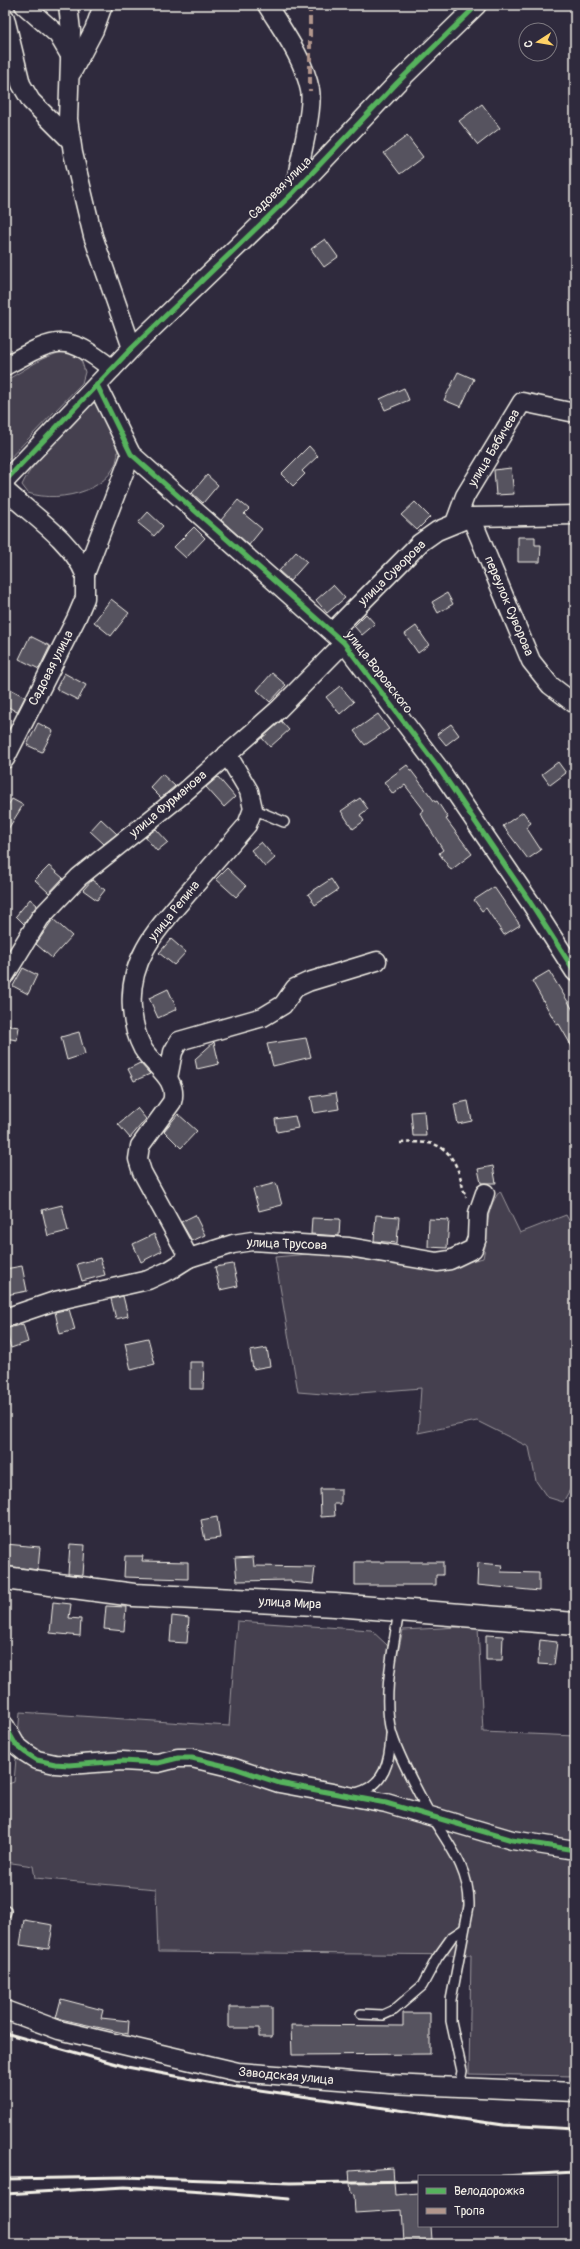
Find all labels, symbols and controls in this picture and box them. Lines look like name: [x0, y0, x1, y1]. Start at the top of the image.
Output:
north arrow: [518, 22, 558, 62]
text: С: [522, 39, 536, 49]
street label: Садовая улица: [245, 153, 315, 223]
street label: улица Бабичева: [464, 406, 523, 490]
street label: улица Суворова: [354, 537, 429, 610]
street label: переулок Суворова: [481, 554, 537, 658]
street label: улица Воровского: [341, 627, 416, 717]
street label: Садовая улица: [25, 628, 77, 708]
street label: улица Фурманова: [125, 767, 210, 842]
street label: улица Репина: [144, 878, 203, 945]
street label: улица Трусова: [246, 1235, 327, 1253]
street label: улица Мира: [257, 1593, 322, 1613]
street label: Заводская улица: [238, 2064, 334, 2088]
legend: [418, 2175, 558, 2227]
text: Велодорожка: [454, 2184, 525, 2199]
text: Тропа: [454, 2204, 485, 2219]

